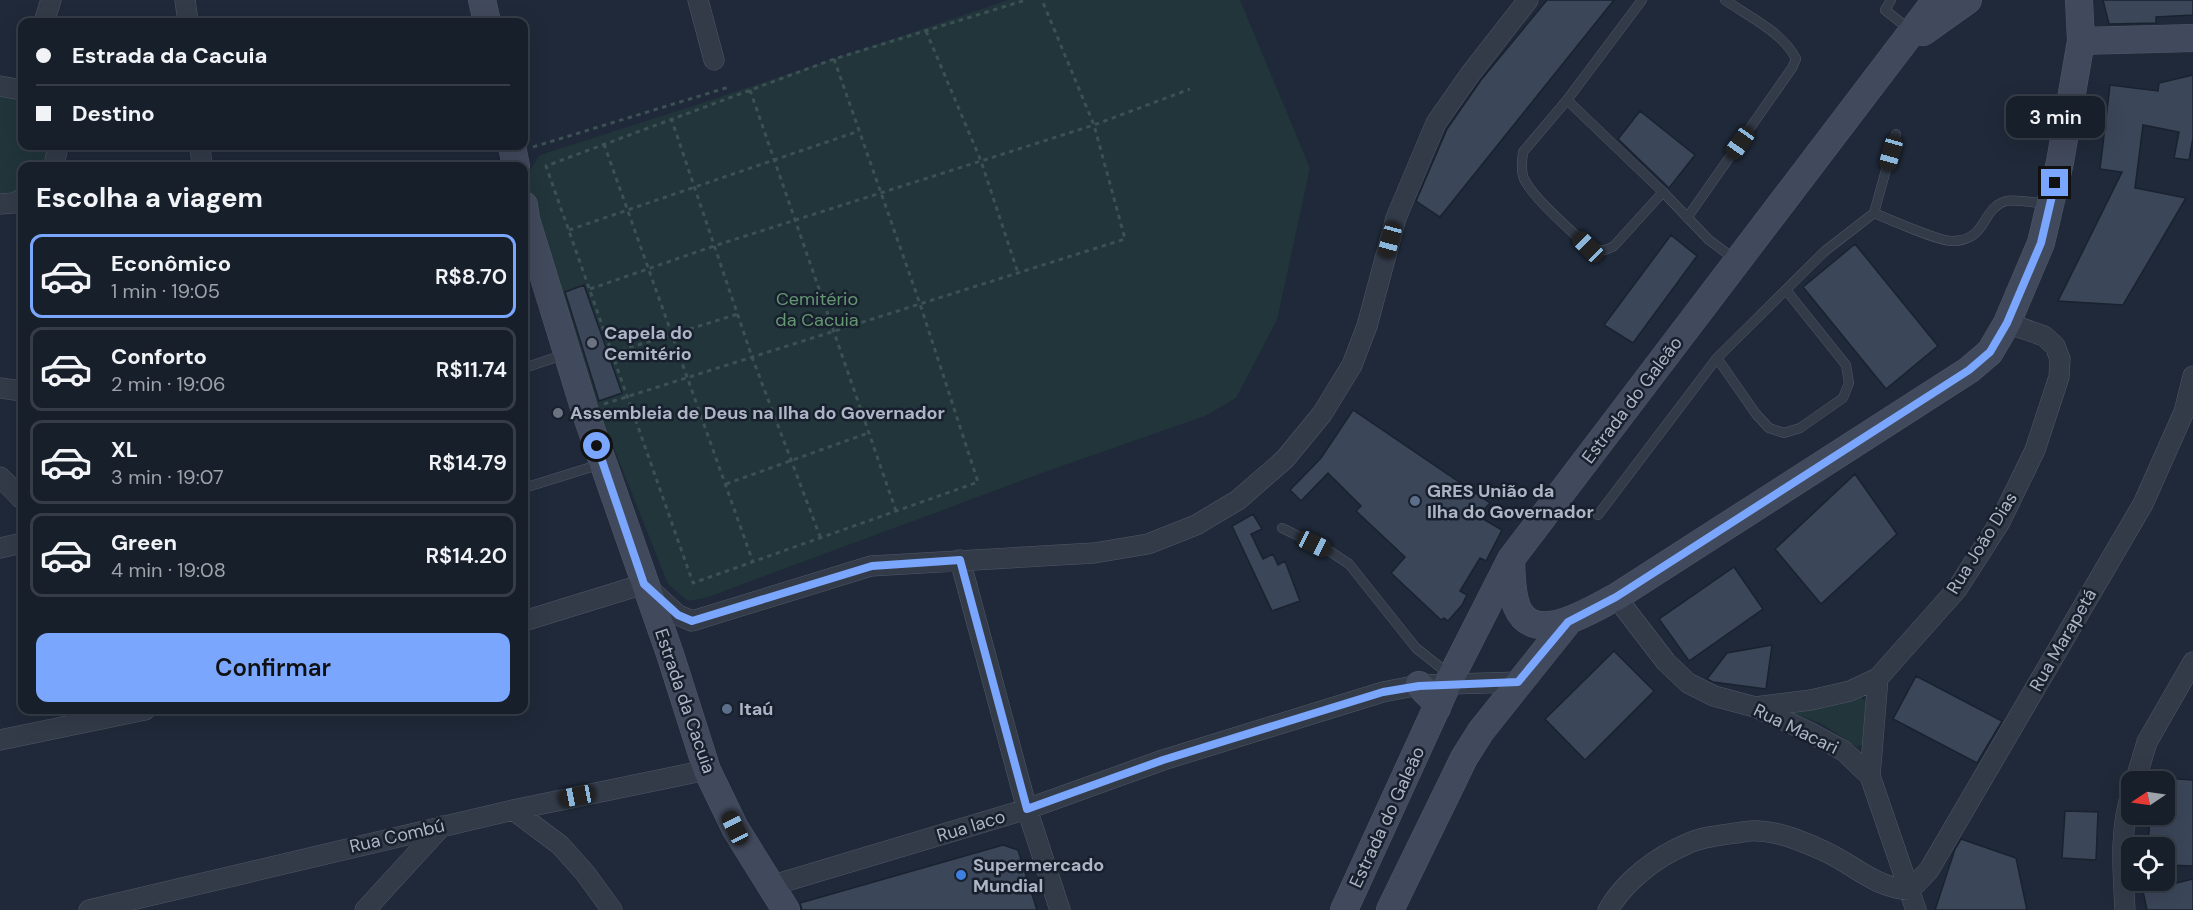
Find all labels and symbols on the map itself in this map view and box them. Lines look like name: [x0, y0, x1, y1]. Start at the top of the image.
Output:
callout: 3 min: [2006, 96, 2104, 138]
car: [1722, 123, 1758, 163]
car: [1877, 133, 1905, 173]
route end: [2041, 169, 2068, 196]
car: [1377, 220, 1403, 260]
car: [1569, 228, 1607, 266]
park label: Cemitério da Cacuia: [775, 287, 859, 332]
place label: Capela do Cemitério: [604, 321, 693, 366]
street label: Estrada do Galeão: [1576, 332, 1688, 468]
marker: Capela do Cemitério: [585, 336, 599, 350]
place label: Assembleia de Deus na Ilha do Governador: [570, 401, 945, 425]
marker: Assembleia de Deus na Ilha do Governador: [551, 406, 565, 420]
route start: [583, 432, 610, 459]
place label: GRES União da Ilha do Governador: [1427, 479, 1594, 524]
street label: Rua João Dias: [1941, 487, 2023, 599]
marker: GRES União da Ilha do Governador: [1408, 494, 1422, 508]
car: [1294, 528, 1334, 560]
street label: Rua Marapetá: [2024, 584, 2102, 696]
street label: Estrada da Cacuia: [649, 625, 721, 777]
place label: Itaú: [739, 697, 773, 721]
street label: Rua Macari: [1750, 698, 1842, 760]
marker: Itaú: [720, 702, 734, 716]
street label: Estrada do Galeão: [1344, 743, 1430, 891]
north arrow: [2121, 771, 2175, 825]
car: [558, 784, 596, 808]
street label: Rua Iaco: [934, 804, 1008, 848]
car: [719, 808, 751, 848]
street label: Rua Combú: [347, 813, 447, 859]
place label: Supermercado Mundial: [973, 853, 1104, 898]
marker: Supermercado Mundial: [954, 868, 968, 882]

